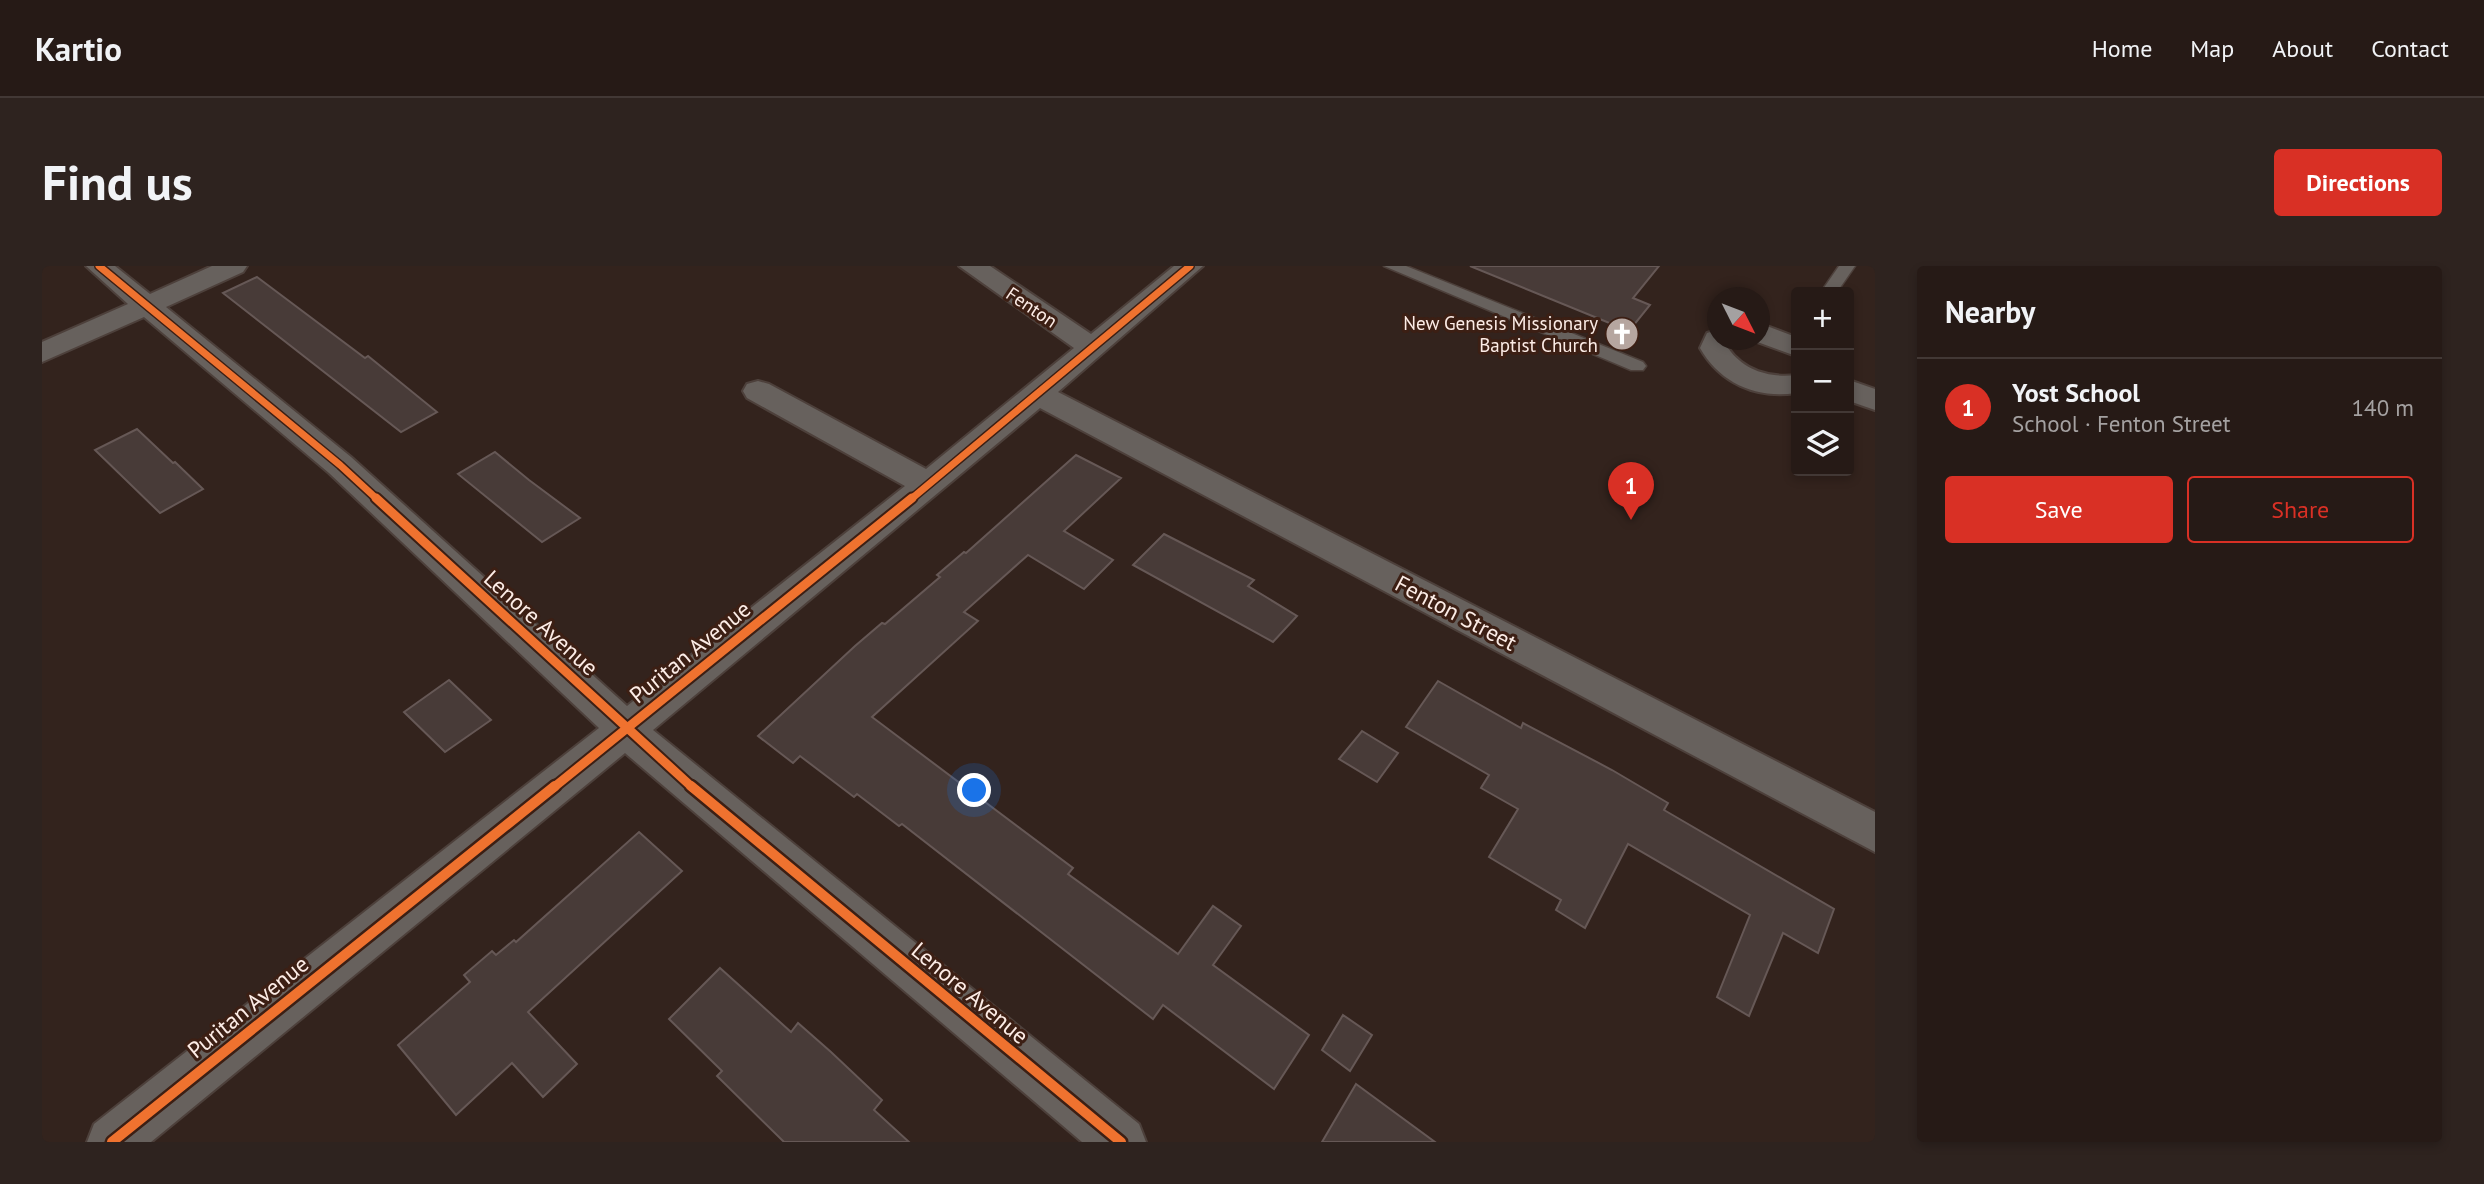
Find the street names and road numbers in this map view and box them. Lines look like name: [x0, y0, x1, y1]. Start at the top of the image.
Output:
street label: Fenton: [1002, 281, 1062, 333]
street label: Lenore Avenue: [478, 564, 604, 682]
street label: Fenton Street: [1390, 568, 1522, 657]
street label: Puritan Avenue: [623, 594, 756, 709]
street label: Lenore Avenue: [906, 935, 1035, 1050]
street label: Puritan Avenue: [181, 949, 314, 1064]

